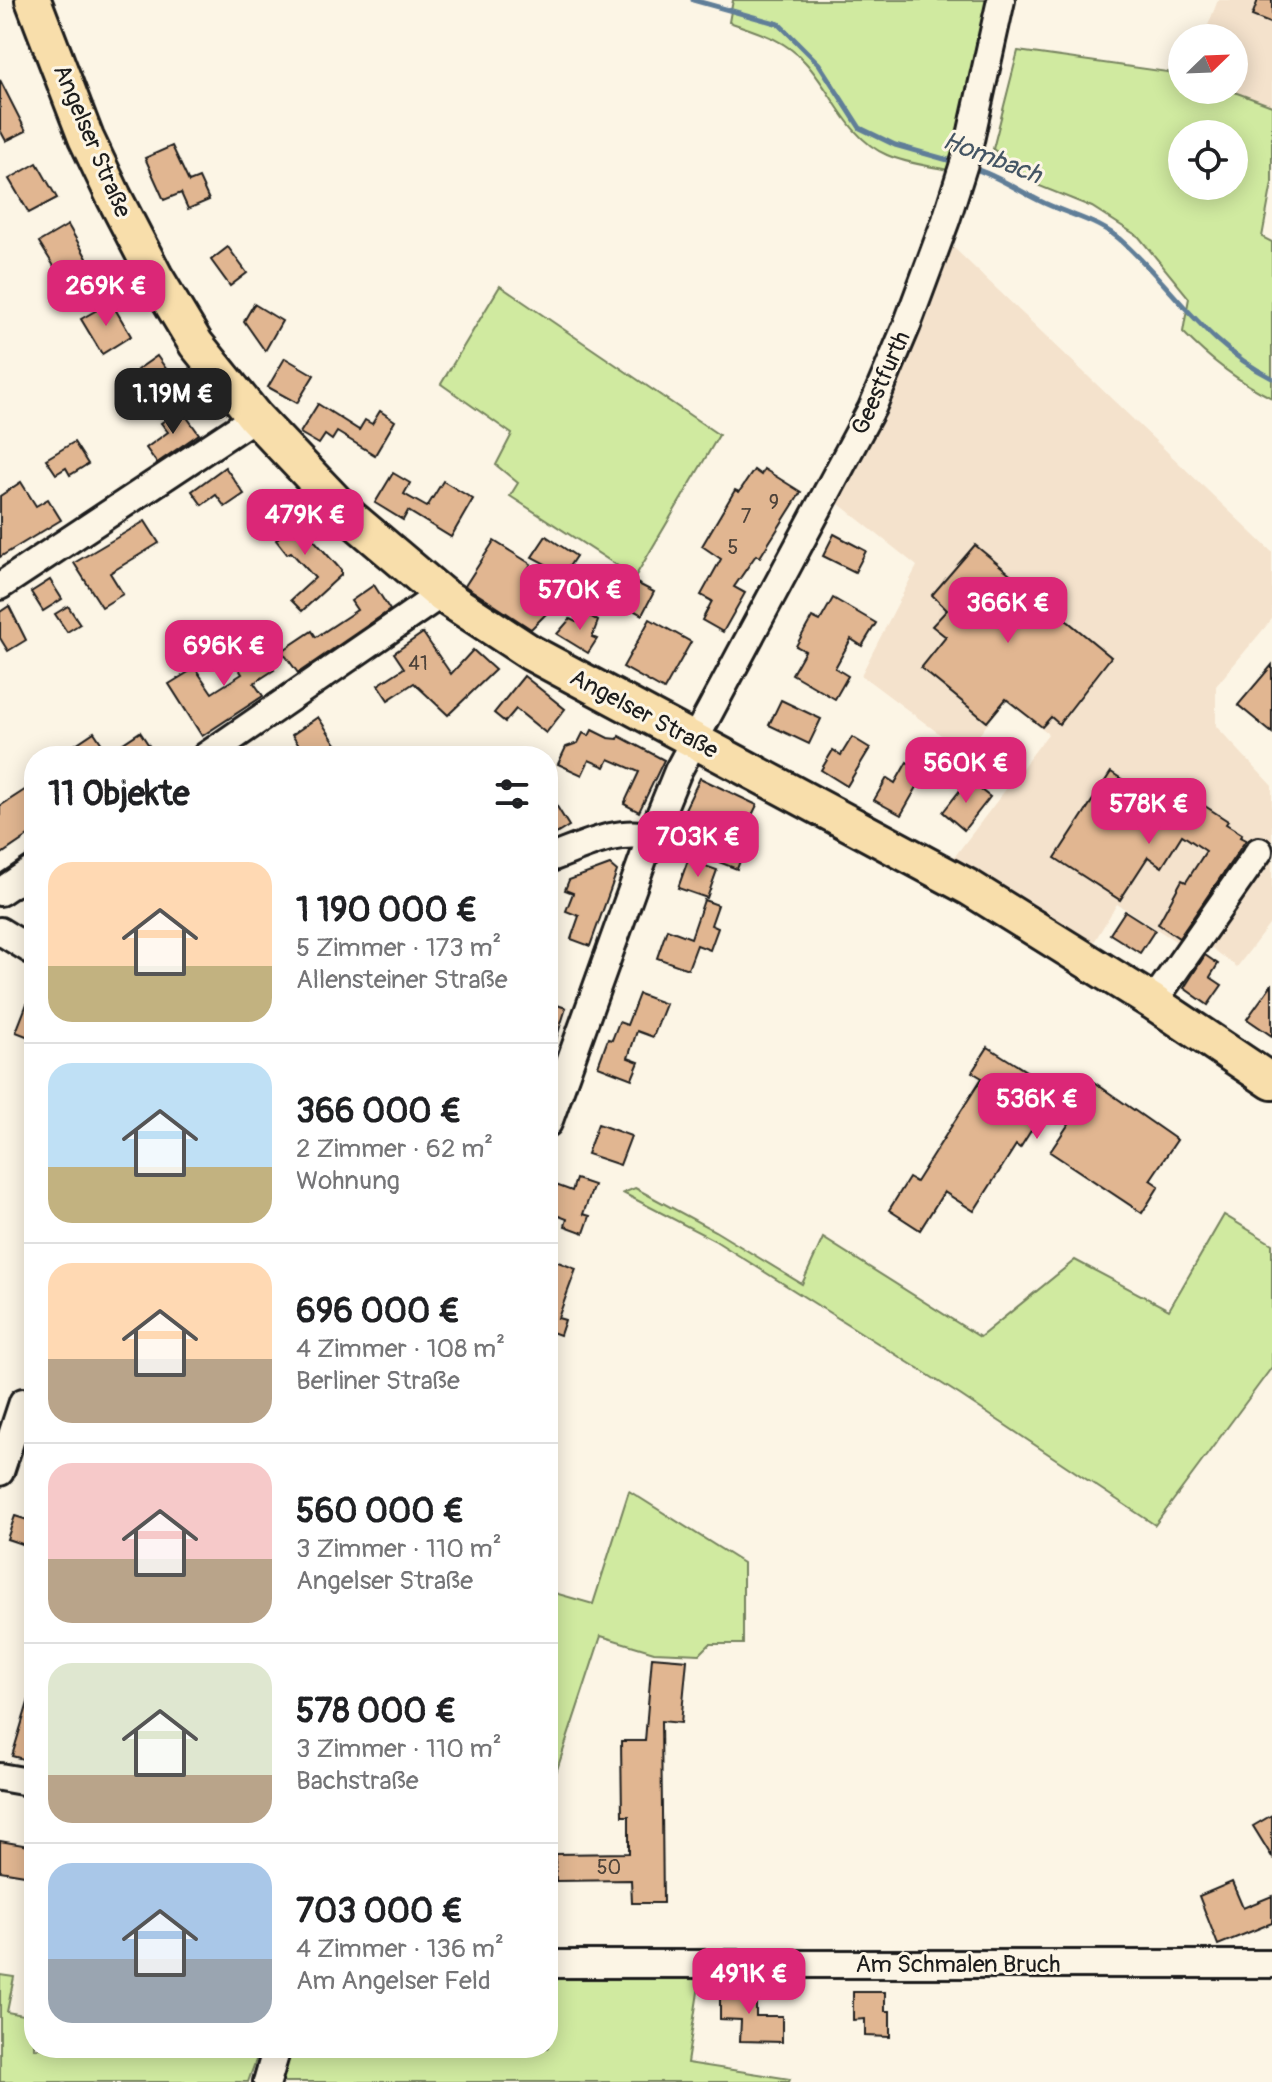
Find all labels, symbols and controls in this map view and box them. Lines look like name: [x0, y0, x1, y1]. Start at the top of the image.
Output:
north arrow: [1168, 24, 1248, 104]
map controls: [1168, 24, 1248, 200]
street label: Angelser Straße: [47, 60, 137, 222]
button: locate: [1168, 120, 1248, 200]
water label: Hombach: [938, 125, 1047, 192]
pin: 269K €: [41, 260, 171, 328]
text: 269K €: [65, 270, 147, 302]
street label: Geestfurth: [845, 327, 917, 439]
pin: 1.19M €: [99, 368, 247, 436]
text: 1.19M €: [133, 378, 213, 410]
pin: 479K €: [240, 489, 370, 557]
house number: 9: [769, 490, 779, 515]
text: 479K €: [265, 499, 345, 531]
house number: 7: [741, 504, 752, 529]
house number: 5: [728, 535, 738, 560]
pin: 570K €: [515, 564, 645, 632]
text: 570K €: [538, 574, 622, 606]
pin: 366K €: [943, 577, 1073, 645]
text: 366K €: [966, 587, 1050, 619]
pin: 696K €: [159, 620, 289, 688]
text: 696K €: [183, 630, 265, 662]
house number: 41: [408, 651, 428, 676]
street label: Angelser Straße: [565, 663, 723, 765]
pin: 560K €: [901, 737, 1031, 805]
text: 560K €: [923, 747, 1009, 779]
icon: filters: [490, 772, 534, 816]
text: 11 Objekte: [48, 773, 189, 816]
pin: 578K €: [1084, 778, 1214, 846]
text: 578K €: [1109, 788, 1189, 820]
pin: 703K €: [633, 811, 763, 879]
text: 703K €: [656, 821, 740, 853]
text: 1 190 000 €: [296, 889, 478, 932]
icon: home: [112, 894, 208, 990]
text: 5 Zimmer · 173 m²: [296, 932, 501, 964]
text: Allensteiner Straße: [296, 964, 507, 996]
pin: 536K €: [972, 1073, 1102, 1141]
text: 536K €: [996, 1083, 1078, 1115]
text: 366 000 €: [296, 1090, 461, 1133]
icon: home: [112, 1095, 208, 1191]
text: 2 Zimmer · 62 m²: [296, 1133, 493, 1165]
text: Wohnung: [296, 1165, 400, 1197]
text: 696 000 €: [296, 1290, 460, 1333]
icon: home: [112, 1295, 208, 1391]
text: 4 Zimmer · 108 m²: [296, 1333, 505, 1365]
text: Berliner Straße: [296, 1365, 460, 1397]
text: 560 000 €: [296, 1490, 464, 1533]
icon: home: [112, 1495, 208, 1591]
text: 3 Zimmer · 110 m²: [296, 1533, 502, 1565]
text: Angelser Straße: [296, 1565, 473, 1597]
text: 578 000 €: [296, 1690, 456, 1733]
icon: home: [112, 1695, 208, 1791]
text: 3 Zimmer · 110 m²: [296, 1733, 502, 1765]
text: Bachstraße: [296, 1765, 419, 1797]
house number: 50: [597, 1855, 621, 1880]
text: 703 000 €: [296, 1890, 463, 1933]
icon: home: [112, 1895, 208, 1991]
text: 4 Zimmer · 136 m²: [296, 1933, 504, 1965]
pin: 491K €: [684, 1948, 814, 2016]
street label: Am Schmalen Bruch: [855, 1950, 1061, 1979]
text: 491K €: [710, 1958, 788, 1990]
text: Am Angelser Feld: [296, 1965, 491, 1997]

